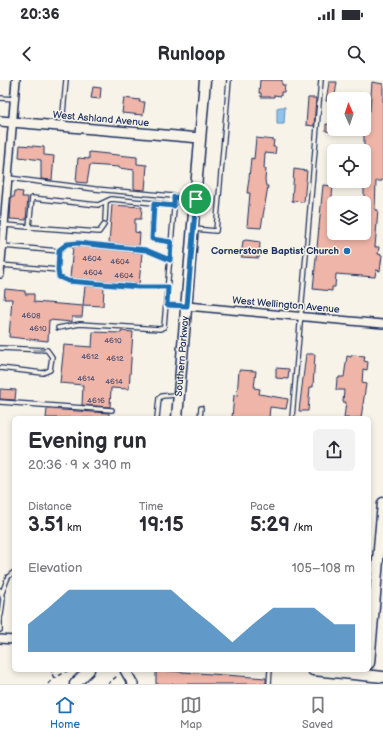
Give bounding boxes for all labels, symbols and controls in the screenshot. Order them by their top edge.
text: 20:36 [20,5,60,24]
icon: back [16,43,38,65]
icon: search [345,43,367,65]
text: Runloop [158,44,225,65]
north arrow [327,92,371,136]
map controls [327,92,371,240]
street label: West Ashland Avenue [52,109,150,129]
button: locate [327,144,371,188]
pin [179,182,213,216]
icon: arrive [185,188,207,210]
button: layers [327,196,371,240]
place label: Cornerstone Baptist Church [211,245,339,257]
marker: Cornerstone Baptist Church [342,246,352,256]
house number: 4604 [82,254,102,263]
house number: 4604 [110,257,130,266]
house number: 4604 [83,268,103,277]
house number: 4604 [114,271,134,280]
street label: West Wellington Avenue [232,294,340,316]
house number: 4608 [21,311,41,320]
street label: Southern Parkway [173,315,191,397]
house number: 4610 [29,324,47,333]
house number: 4610 [104,336,122,345]
one-way arrow [33,347,46,353]
house number: 4612 [81,352,99,361]
house number: 4612 [106,354,124,363]
house number: 4614 [77,374,95,383]
house number: 4614 [105,377,123,386]
house number: 4616 [87,396,105,405]
text: Evening run [28,428,147,455]
button: share [313,429,355,471]
text: 20:36 · 9 × 390 m [28,457,131,473]
text: Distance [28,500,72,513]
text: Time [139,500,163,513]
text: Pace [250,500,275,513]
text: 3.51 [28,513,64,537]
text: 19:15 [139,513,184,537]
text: 5:29 [250,513,290,537]
text: km [64,521,82,534]
text: /km [290,521,312,534]
text: Elevation [28,560,82,576]
text: 105–108 m [292,560,355,576]
tab: Home [50,694,80,731]
tab: Map [180,694,202,731]
tab: Saved [302,694,333,731]

